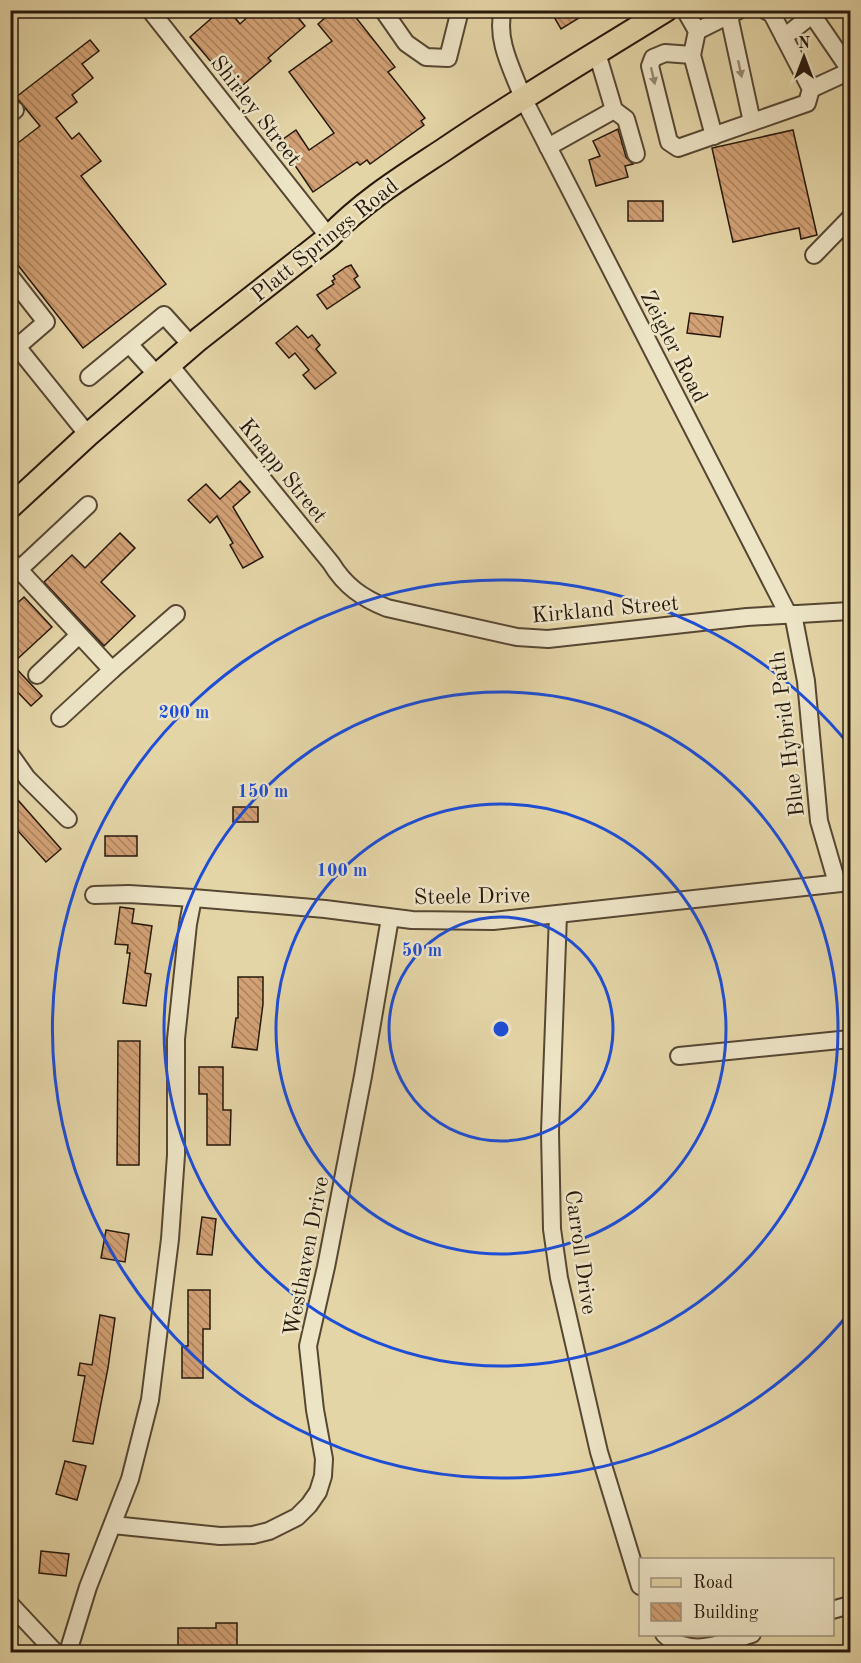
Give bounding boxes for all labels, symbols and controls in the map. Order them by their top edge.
north arrow [774,27,834,87]
text: N [798,36,811,52]
street label: Shirley Street [206,52,305,170]
one-way arrow [736,60,746,78]
one-way arrow [648,67,658,85]
street label: Platt Springs Road [248,175,403,306]
street label: Zeigler Road [636,287,711,406]
street label: Knapp Street [234,415,331,527]
street label: Kirkland Street [531,593,680,627]
street label: Blue Hybrid Path [767,650,809,818]
text: 200 m [159,704,209,722]
text: 150 m [238,783,288,801]
text: 100 m [317,862,367,880]
street label: Steele Drive [414,885,531,909]
text: 50 m [402,942,442,960]
centre of rings [491,1019,511,1039]
street label: Westhaven Drive [281,1175,333,1338]
street label: Carroll Drive [560,1189,600,1316]
legend [639,1558,834,1636]
text: Road [693,1574,733,1592]
text: Building [693,1604,759,1622]

